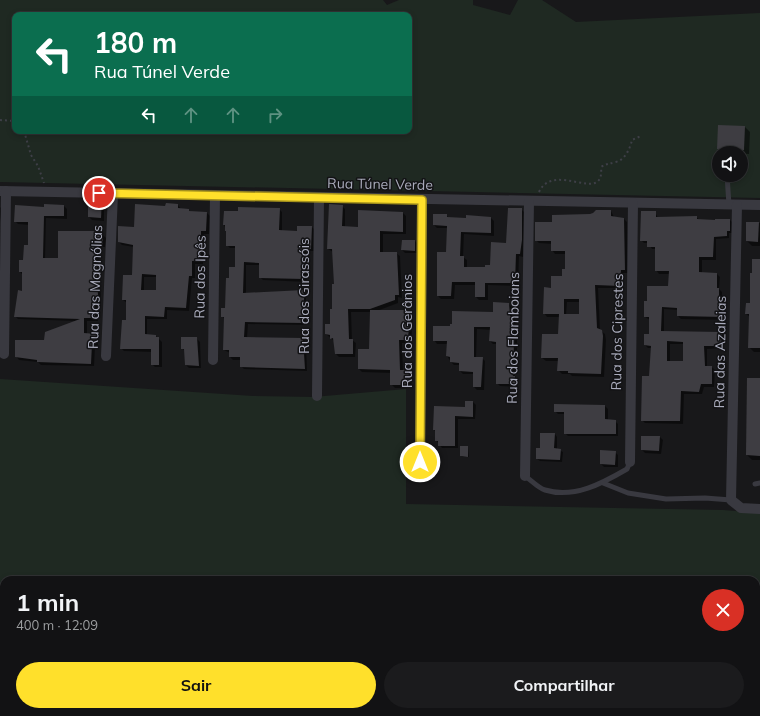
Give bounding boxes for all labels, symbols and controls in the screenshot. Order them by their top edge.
text: 180 m [94,25,177,60]
icon: left [28,28,80,80]
text: Rua Túnel Verde [94,60,230,83]
icon: left [138,104,160,126]
icon: ahead [180,104,202,126]
icon: ahead [222,104,244,126]
icon: right [264,104,286,126]
map controls [712,146,748,182]
button: sound [712,146,748,182]
street label: Rua Túnel Verde [327,174,433,194]
pin [82,176,116,210]
icon: arrive [88,182,110,204]
street label: Rua das Magnólias [84,225,106,349]
street label: Rua dos Ipês [190,235,210,319]
street label: Rua dos Girassóis [295,238,313,354]
street label: Rua dos Flamboians [503,272,523,404]
street label: Rua dos Ciprestes [607,273,627,391]
street label: Rua dos Gerânios [398,274,416,388]
street label: Rua das Azaleias [710,295,730,409]
position arrow [399,441,441,483]
text: 1 min [16,587,79,617]
button: close [702,589,744,631]
text: 400 m · 12:09 [16,617,98,633]
button: Sair [16,662,376,708]
button: Compartilhar [384,662,744,708]

